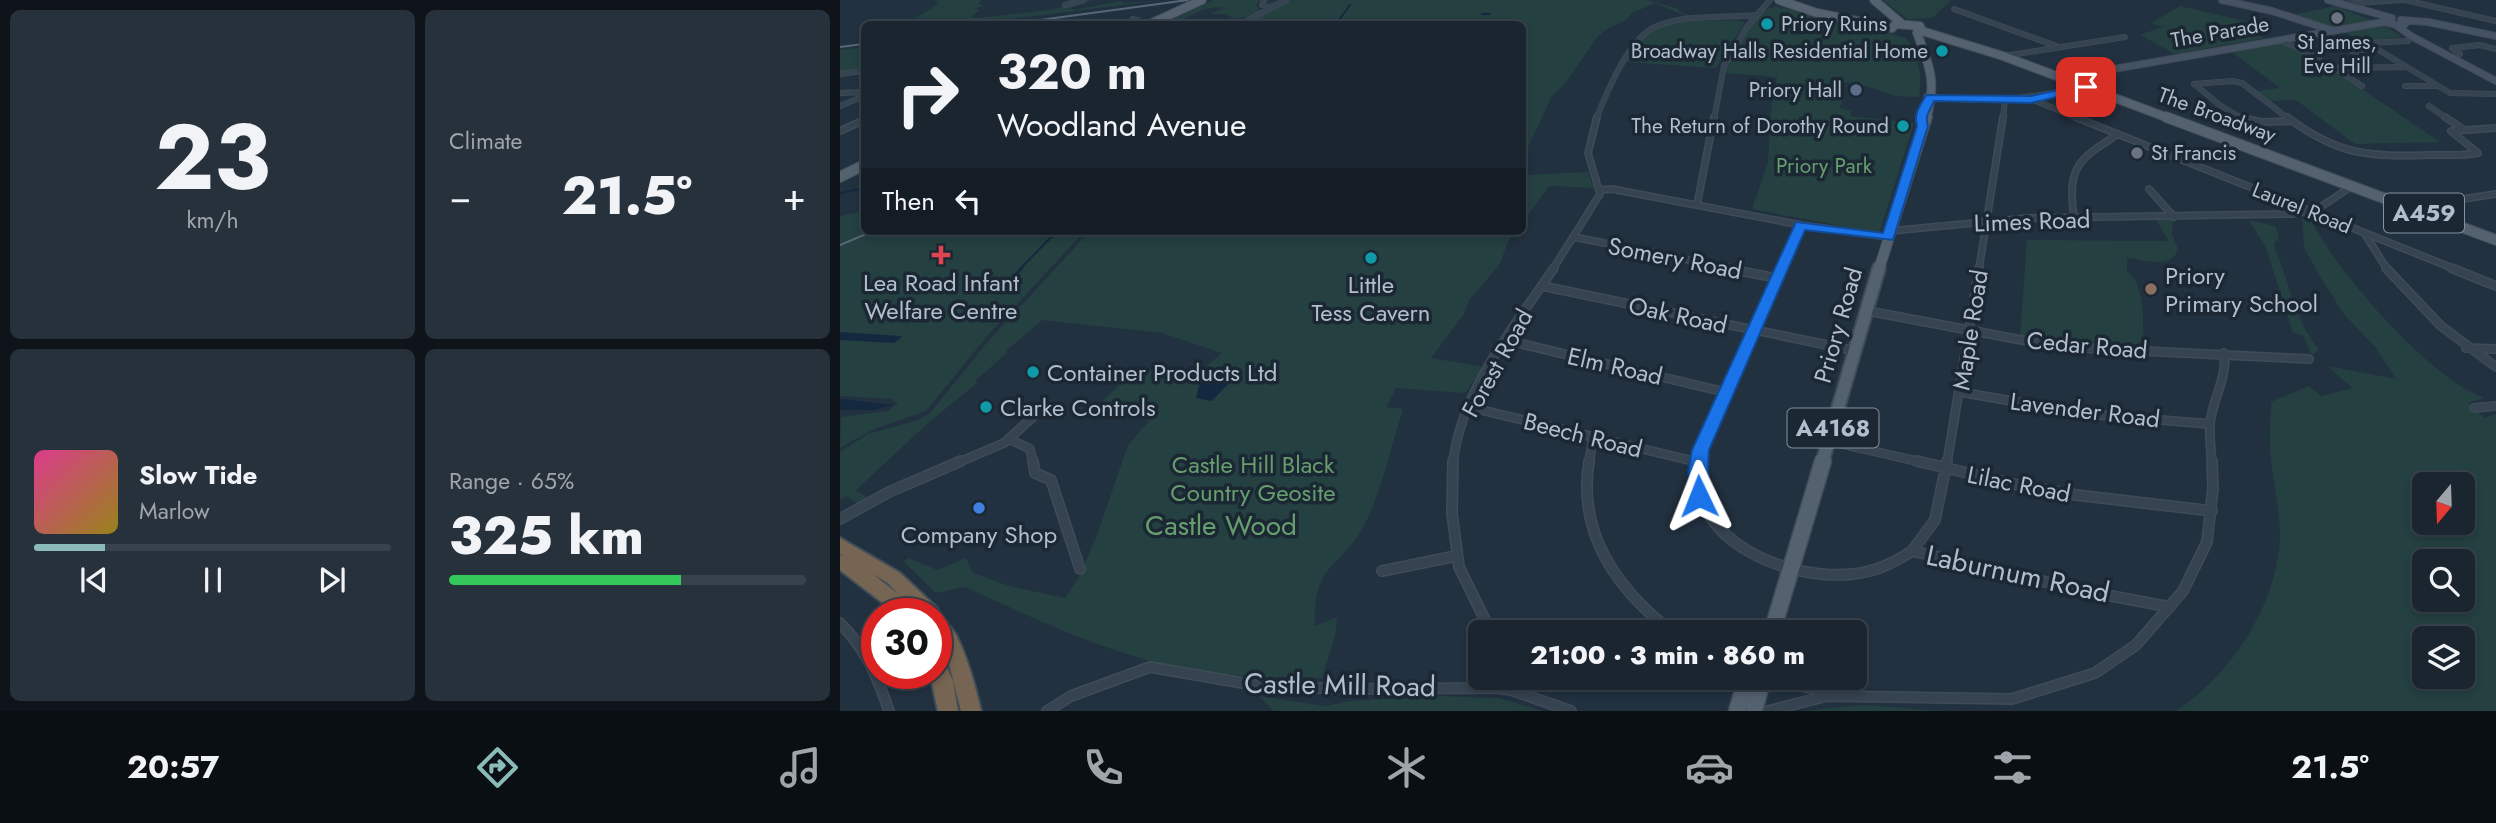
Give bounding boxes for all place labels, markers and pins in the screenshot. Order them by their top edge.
place label: Priory Ruins [1781,9,1887,39]
marker: St James, Eve Hill [2329,10,2345,26]
marker: Priory Ruins [1759,16,1775,32]
place label: St James, Eve Hill [2297,27,2377,81]
place label: Broadway Halls Residential Home [1631,36,1928,66]
marker: Broadway Halls Residential Home [1934,43,1950,59]
pin [2056,57,2116,117]
place label: Priory Hall [1749,75,1842,105]
marker: Priory Hall [1848,82,1864,98]
place label: The Return of Dorothy Round [1631,111,1889,141]
marker: The Return of Dorothy Round [1895,118,1911,134]
place label: St Francis [2151,138,2236,168]
marker: St Francis [2129,145,2145,161]
marker: Lea Road Infant Welfare Centre [931,245,951,265]
marker: Little Tess Cavern [1363,250,1379,266]
place label: Priory Primary School [2165,258,2318,321]
place label: Lea Road Infant Welfare Centre [863,265,1019,328]
place label: Little Tess Cavern [1312,267,1430,330]
marker: Priory Primary School [2143,281,2159,297]
place label: Container Products Ltd [1047,355,1277,390]
marker: Container Products Ltd [1025,364,1041,380]
place label: Clarke Controls [1000,390,1156,425]
marker: Clarke Controls [978,399,994,415]
marker: Company Shop [971,500,987,516]
place label: Company Shop [901,517,1057,552]

